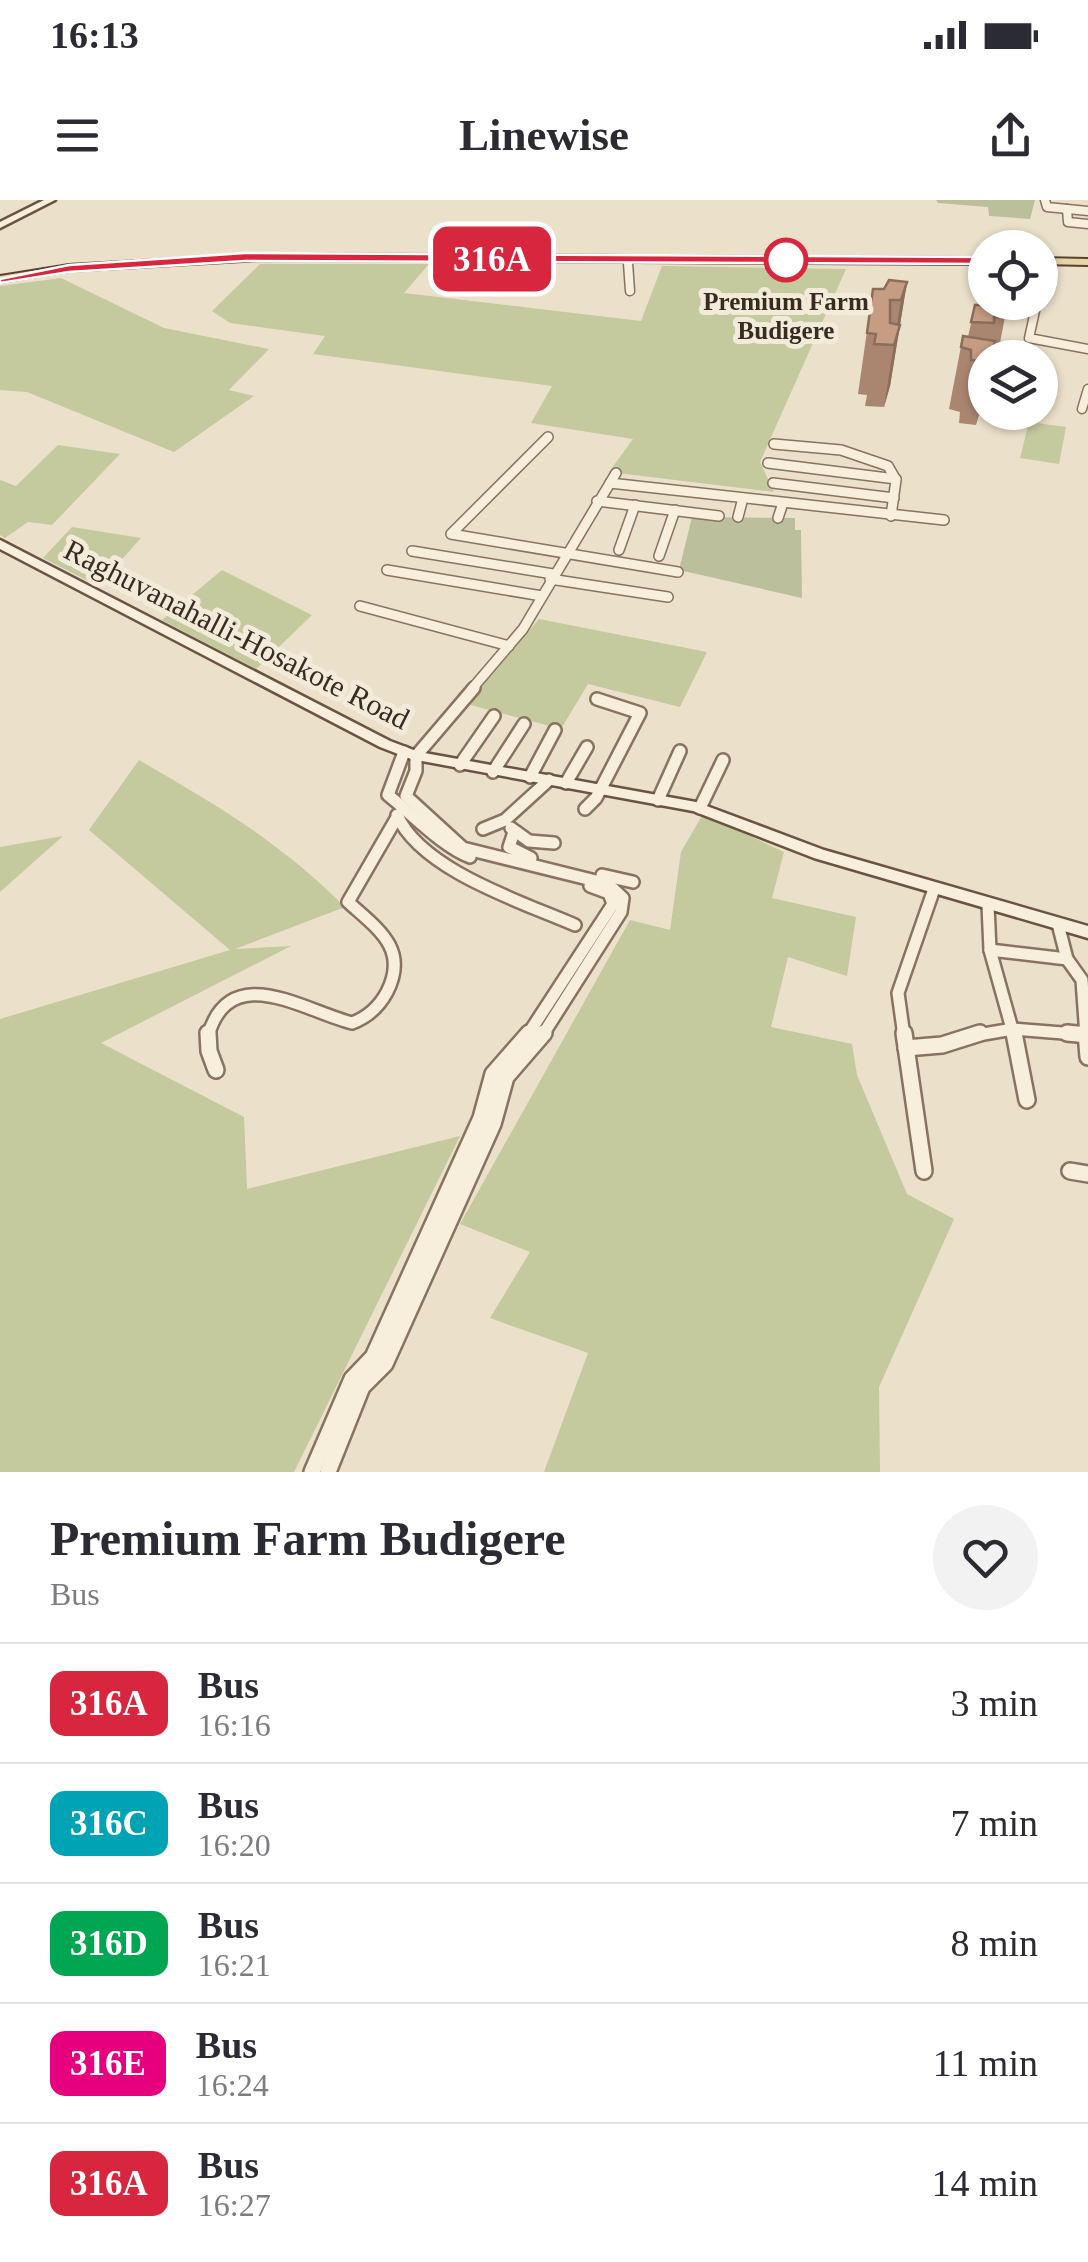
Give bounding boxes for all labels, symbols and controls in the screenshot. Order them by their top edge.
text: 16:13 [50,14,139,56]
icon: menu [50,108,105,163]
icon: share [983,108,1038,163]
text: Linewise [459,110,629,160]
line badge: 316A [422,227,562,292]
map controls [968,230,1058,430]
button: locate [968,230,1058,320]
marker: Premium Farm Budigere [765,239,807,281]
text: 316A [453,240,531,279]
place label: Premium Farm Budigere [703,288,869,344]
button: layers [968,340,1058,430]
street label: Raghuvanahalli-Hosakote Road [59,532,415,736]
button: heart [933,1505,1038,1610]
text: Premium Farm Budigere [50,1512,565,1565]
text: Bus [50,1576,100,1612]
text: Bus [198,1664,259,1706]
text: 3 min [950,1682,1038,1724]
text: 316A [70,1684,148,1723]
text: 16:16 [198,1707,271,1743]
text: Bus [198,1784,259,1826]
text: 7 min [950,1802,1038,1844]
text: 316C [70,1804,148,1843]
text: 16:20 [198,1827,271,1863]
text: Bus [198,1904,259,1946]
text: 8 min [950,1922,1038,1964]
text: 316D [70,1924,148,1963]
text: 16:21 [198,1947,271,1983]
text: Bus [196,2024,257,2066]
text: 11 min [933,2042,1038,2084]
text: 316E [70,2044,146,2083]
text: 16:24 [196,2067,269,2103]
text: Bus [198,2144,259,2186]
text: 14 min [931,2162,1038,2204]
text: 316A [70,2164,148,2203]
text: 16:27 [198,2187,271,2223]

